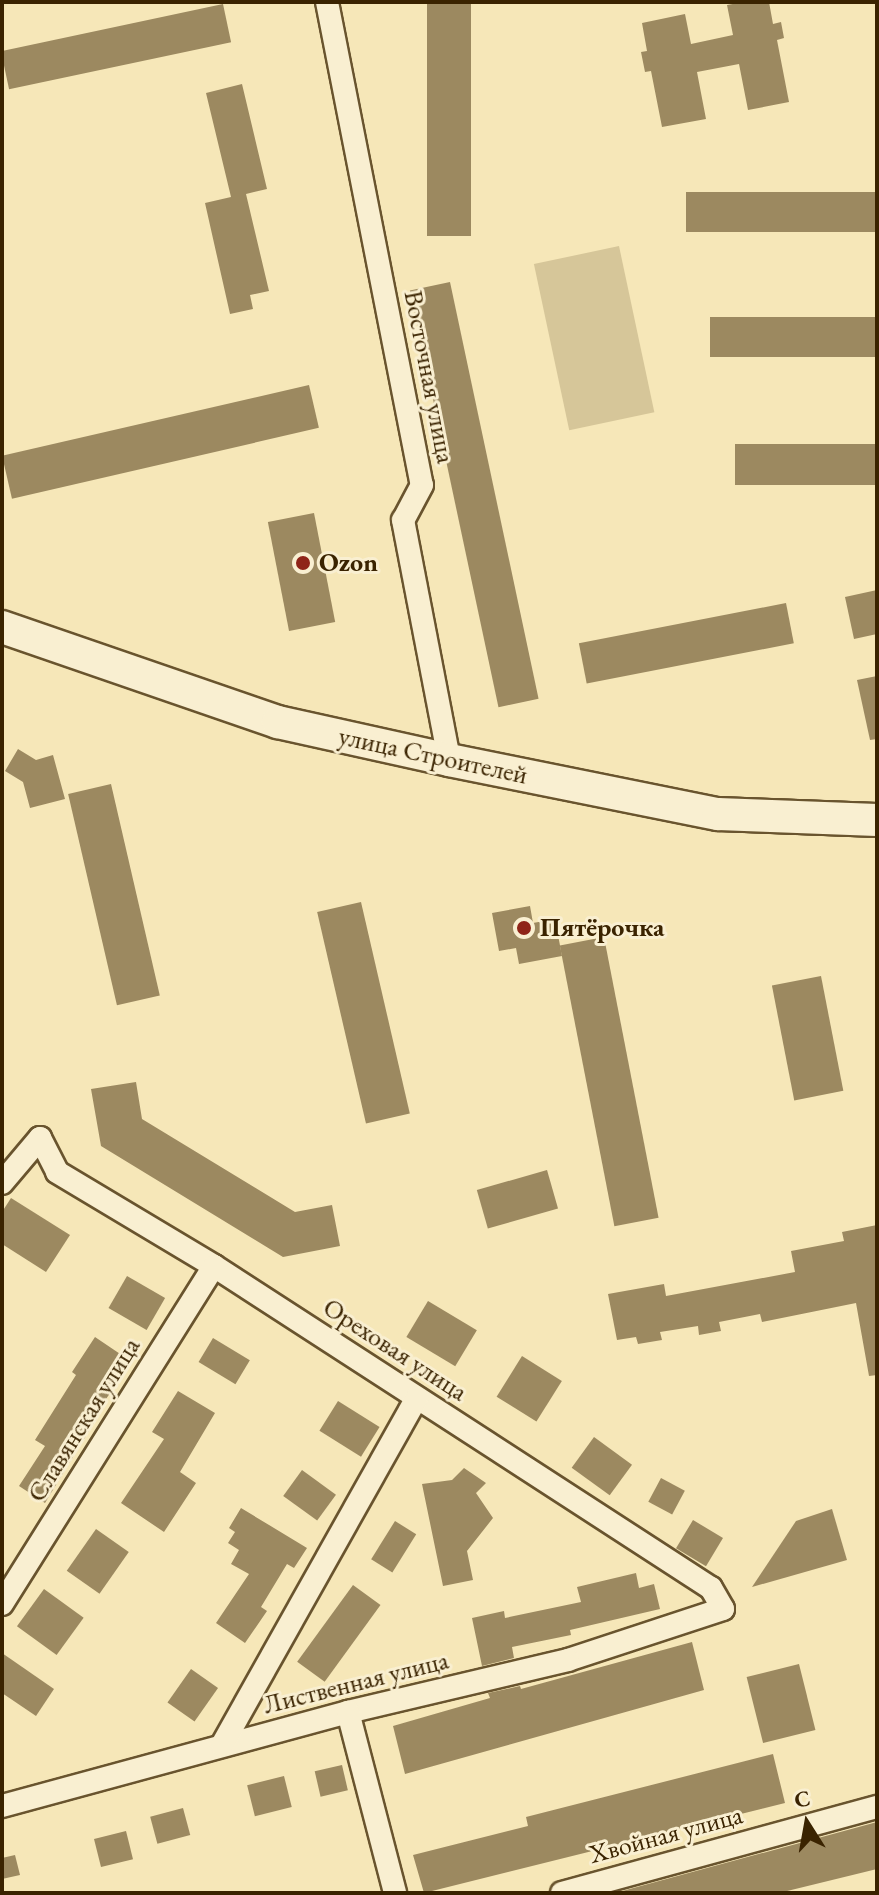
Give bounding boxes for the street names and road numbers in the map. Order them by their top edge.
street label: Восточная улица [397,288,461,466]
street label: улица Строителей [336,721,530,791]
street label: Ореховая улица [317,1292,473,1408]
street label: Славянская улица [21,1332,147,1508]
street label: Лиственная улица [260,1645,452,1721]
street label: Хвойная улица [586,1800,746,1870]

